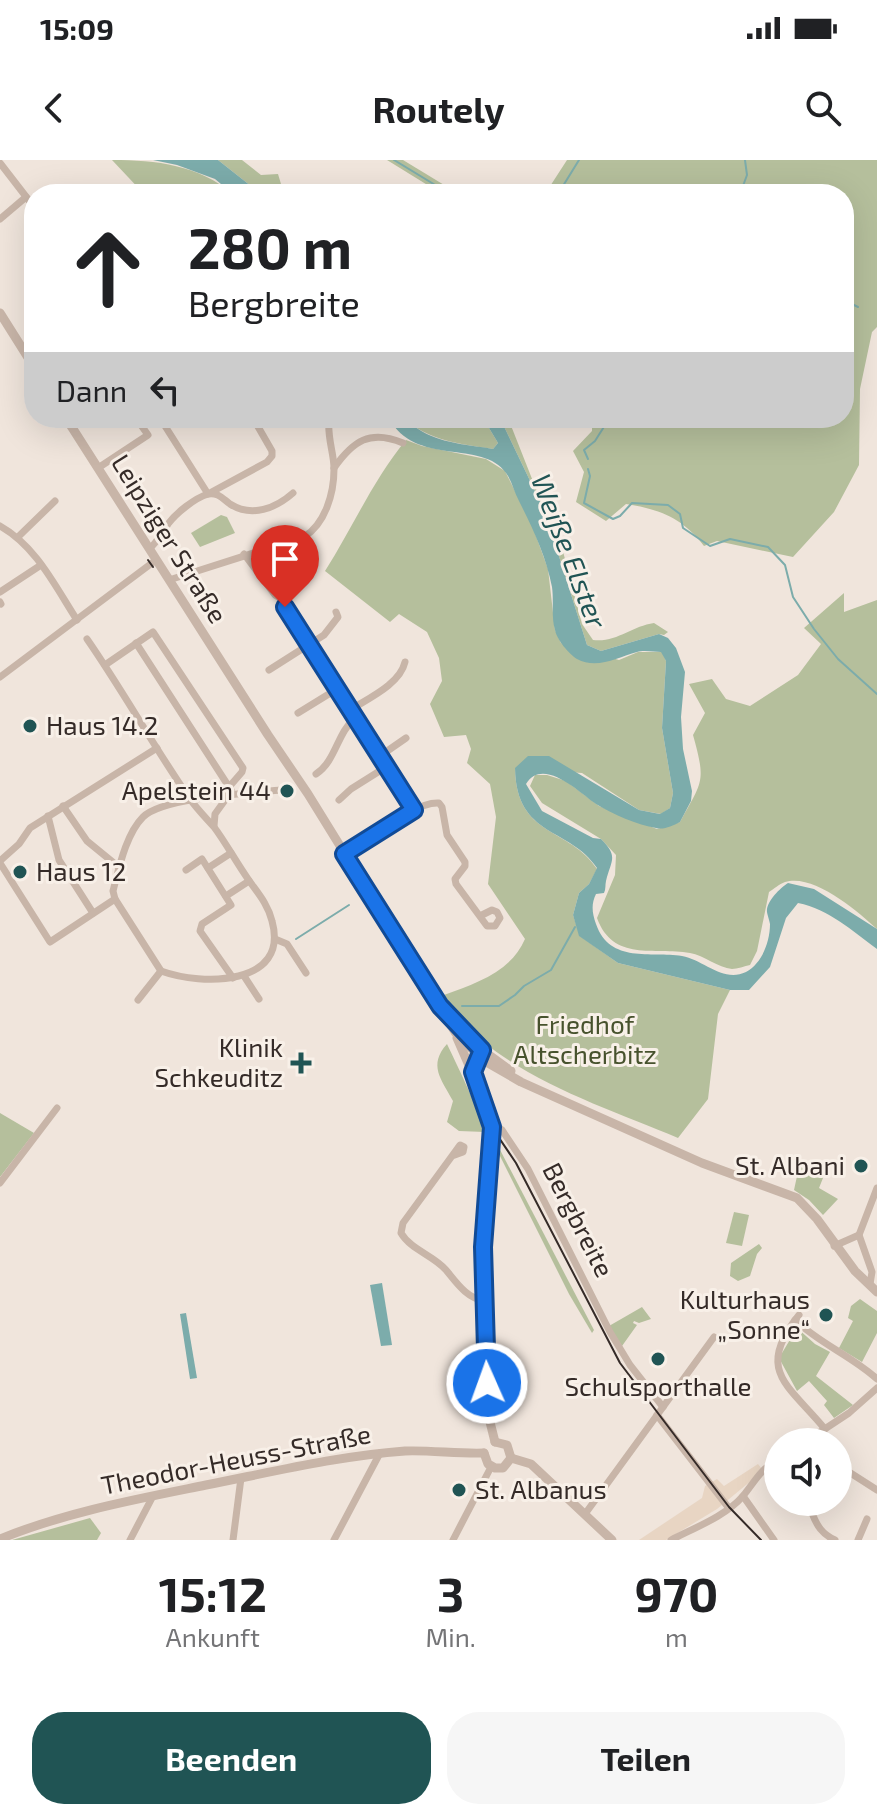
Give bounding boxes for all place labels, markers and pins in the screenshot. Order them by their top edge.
pin [251,525,319,607]
place label: Haus 14.2 [46,709,158,740]
marker: Haus 14.2 [21,717,39,735]
place label: Apelstein 44 [122,774,271,805]
marker: Apelstein 44 [278,782,296,800]
place label: Haus 12 [36,855,126,886]
marker: Haus 12 [11,863,29,881]
place label: Klinik Schkeuditz [154,1031,283,1092]
marker: Klinik Schkeuditz [290,1052,312,1074]
place label: St. Albani [735,1149,845,1180]
marker: St. Albani [852,1157,870,1175]
place label: Kulturhaus „Sonne“ [680,1283,810,1344]
marker: Kulturhaus „Sonne“ [817,1306,835,1324]
marker: Schulsporthalle [649,1350,667,1368]
place label: Schulsporthalle [564,1370,752,1401]
place label: St. Albanus [475,1473,607,1504]
marker: St. Albanus [450,1481,468,1499]

